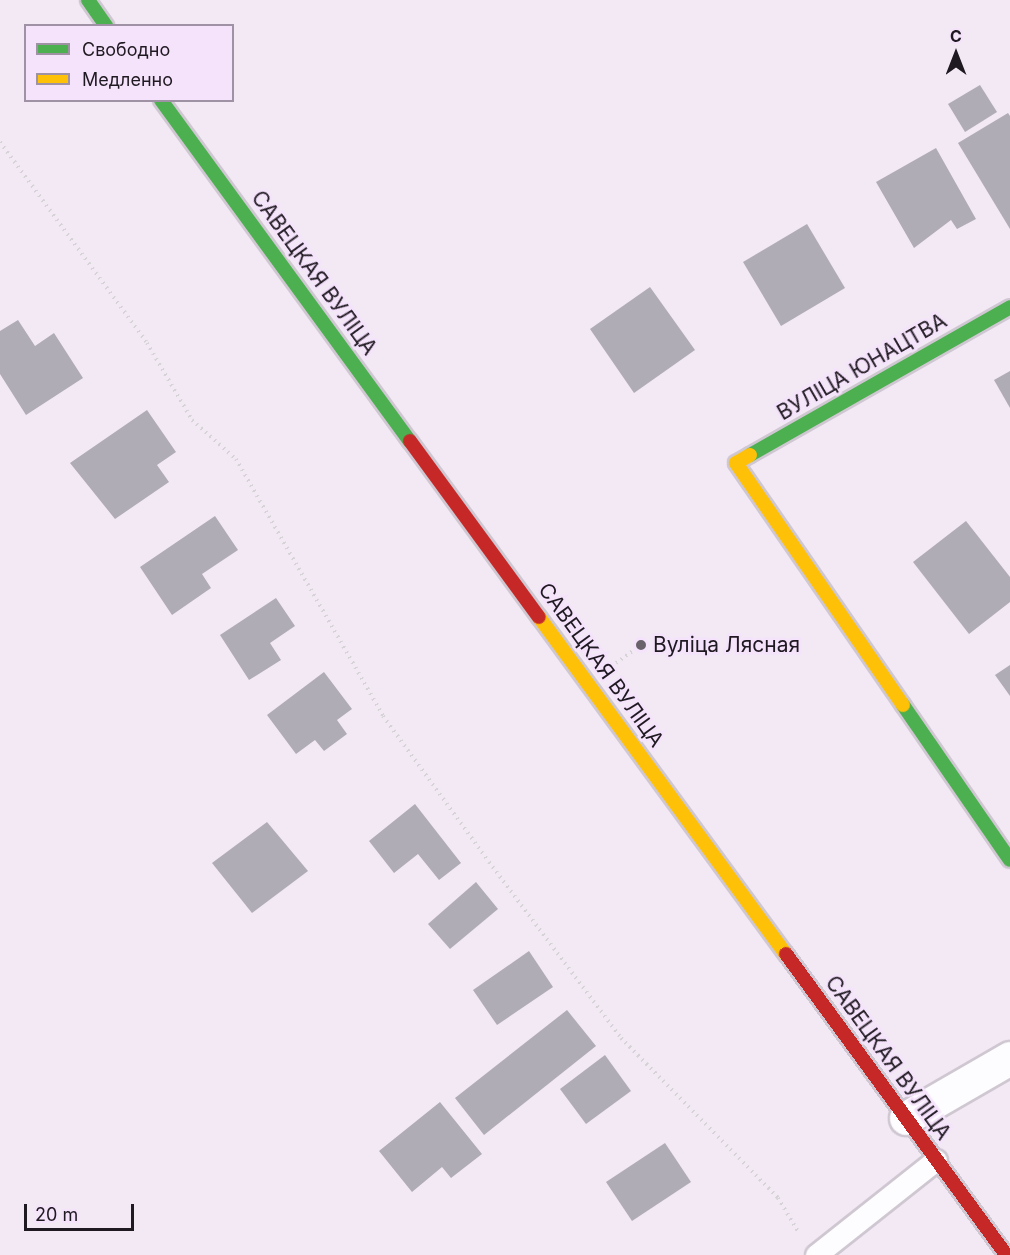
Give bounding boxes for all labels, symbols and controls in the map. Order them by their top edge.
legend [24,24,234,102]
north arrow [926,24,986,84]
text: С [950,26,962,46]
text: Свободно [82,39,170,60]
text: Медленно [82,69,173,90]
street label: САВЕЦКАЯ ВУЛІЦА [246,186,382,360]
street label: ВУЛІЦА ЮНАЦТВА [773,308,951,426]
street label: САВЕЦКАЯ ВУЛІЦА [533,578,669,752]
place label: Вуліца Лясная [653,632,800,658]
marker: Вуліца Лясная [634,638,648,652]
street label: САВЕЦКАЯ ВУЛІЦА [820,971,956,1145]
scale bar [27,1192,136,1230]
text: 20 m [35,1204,78,1225]

